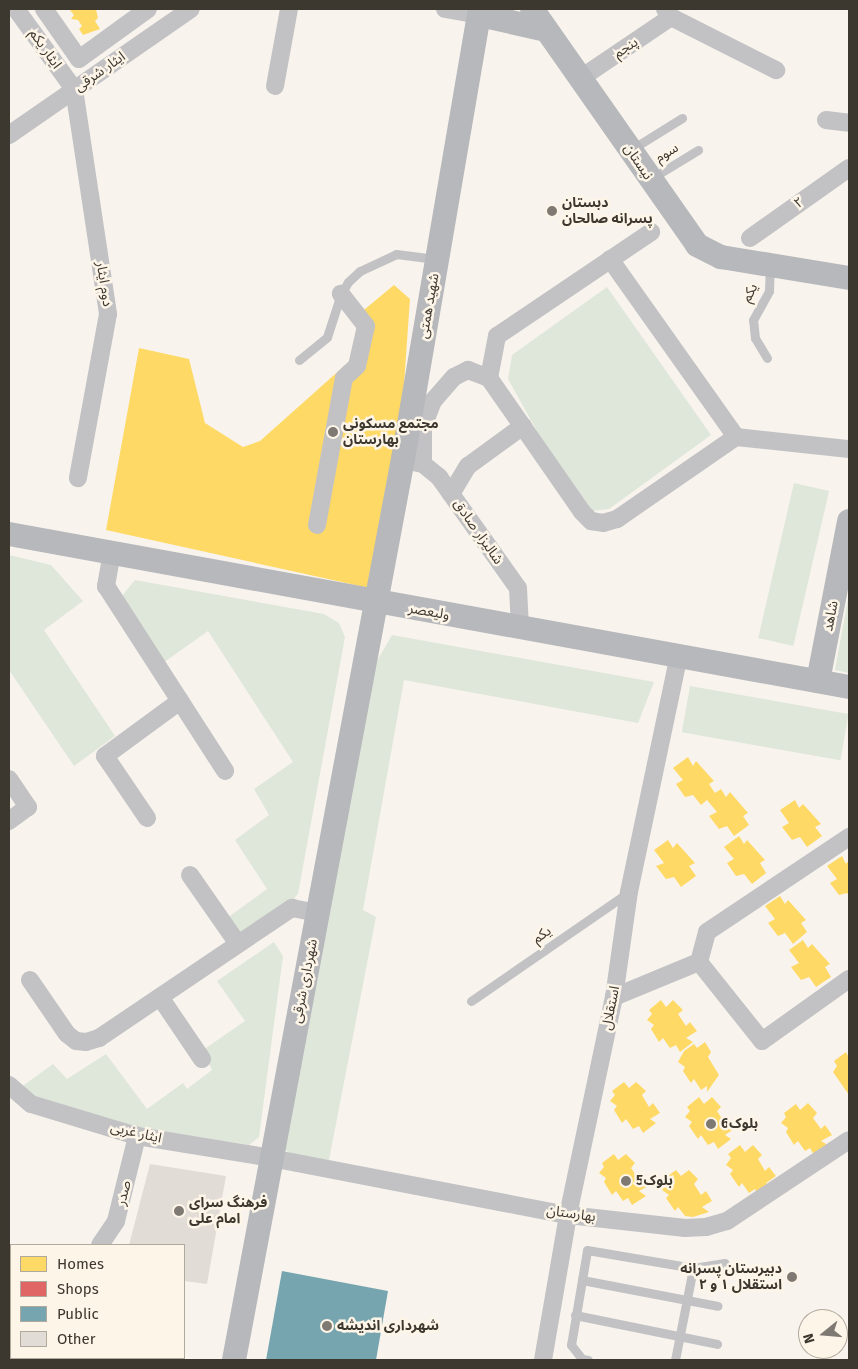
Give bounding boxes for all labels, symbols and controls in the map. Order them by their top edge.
street label: ایثار یکم [25,26,65,72]
street label: پنجم [611,34,641,62]
street label: ایثار شرقی [71,48,129,96]
street label: سوم [652,139,682,167]
street label: نيستان [620,141,656,183]
street label: ۲ [791,194,807,212]
place label: دبستان پسرانه صالحان [562,195,653,228]
marker: دبستان پسرانه صالحان [546,205,558,217]
street label: دوم ایثار [92,260,116,308]
street label: شهید همتی [415,272,443,340]
street label: یکم [738,281,762,305]
place label: مجتمع مسکونی بهارستان [343,416,439,448]
marker: مجتمع مسکونی بهارستان [327,426,339,438]
street label: شالیزار صادق [449,496,507,568]
street label: شاهد [820,599,842,633]
street label: ولیعصر [407,600,451,624]
street label: یکم [529,923,555,947]
street label: شهرداری شرقی [289,938,321,1024]
street label: استقلال [599,985,623,1031]
place label: بلوک6 [721,1116,758,1132]
marker: بلوک6 [705,1118,717,1130]
street label: ایثار غربی [109,1119,163,1147]
place label: بلوک5 [636,1173,673,1189]
marker: بلوک5 [620,1175,632,1187]
street label: صدر [113,1179,135,1207]
place label: فرهنگ سرای امام علی [189,1195,267,1228]
street label: بهارستان [545,1202,597,1226]
marker: فرهنگ سرای امام علی [173,1205,185,1217]
legend [10,1244,185,1359]
text: Homes [57,1255,104,1273]
place label: دبیرستان پسرانه استقلال ۱ و ۲ [680,1261,782,1294]
marker: دبیرستان پسرانه استقلال ۱ و ۲ [786,1271,798,1283]
text: Shops [57,1280,99,1298]
text: Public [57,1305,99,1323]
north arrow [798,1309,848,1359]
place label: شهرداری اندیشه [337,1318,439,1334]
marker: شهرداری اندیشه [321,1320,333,1332]
text: Other [57,1330,96,1348]
text: N [800,1331,819,1345]

